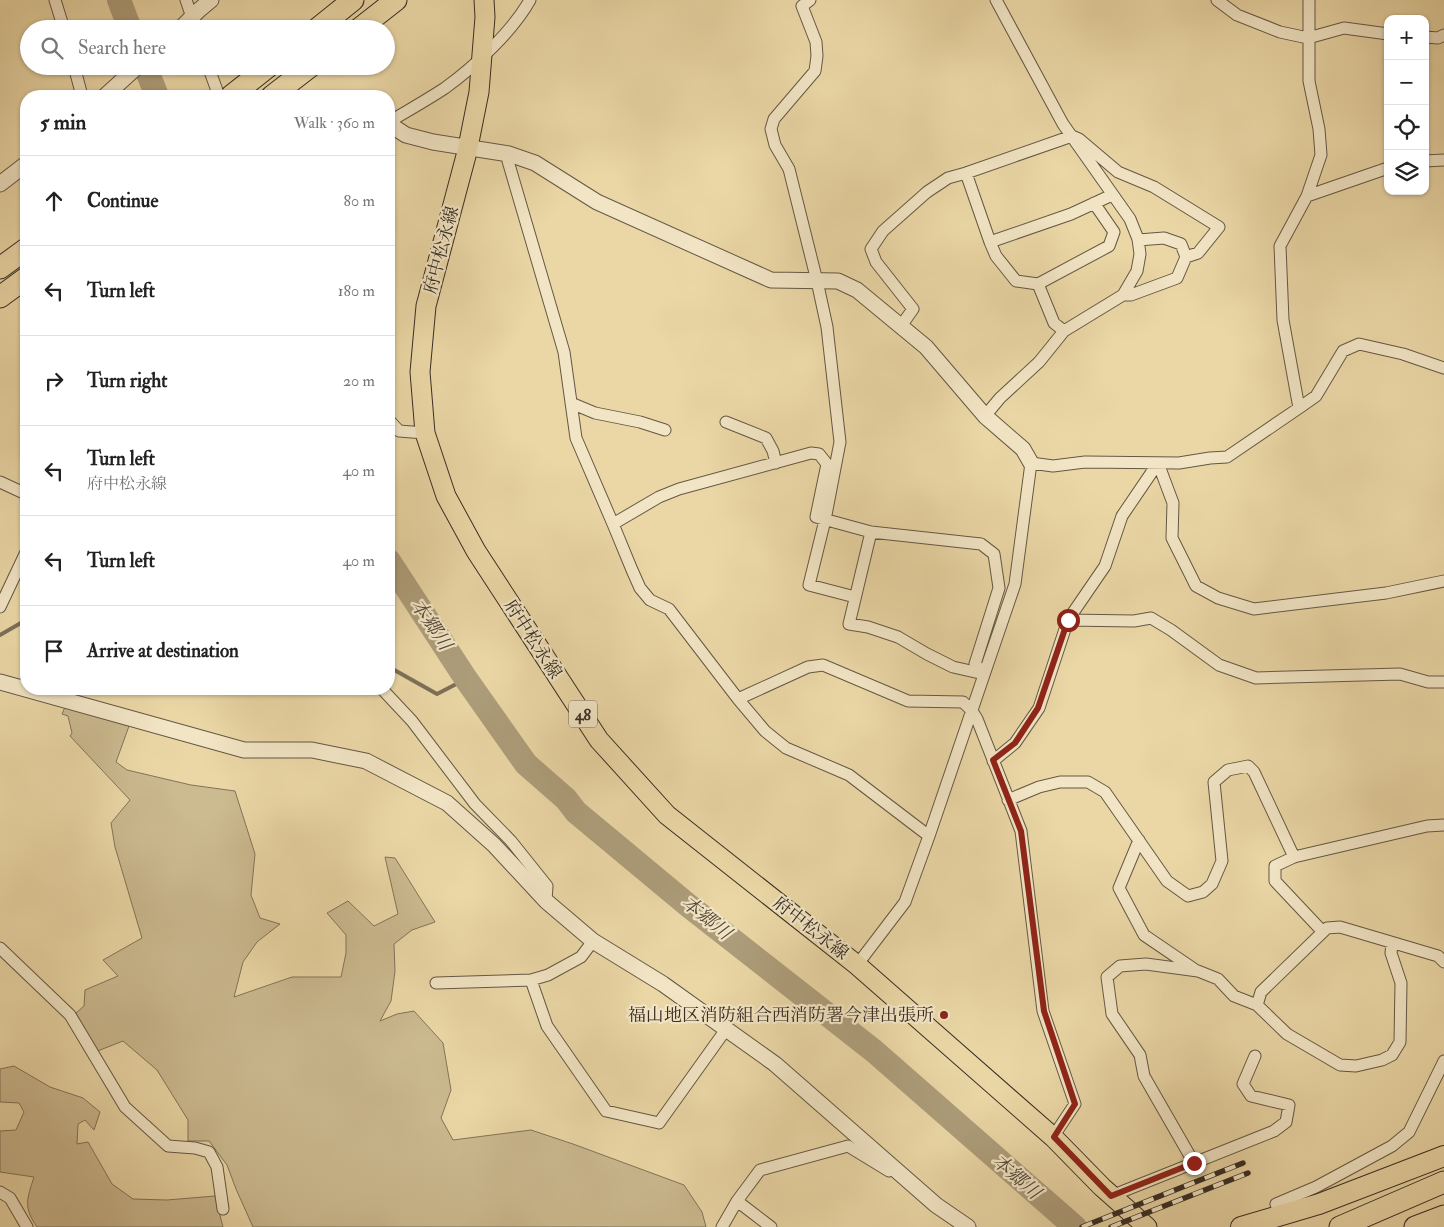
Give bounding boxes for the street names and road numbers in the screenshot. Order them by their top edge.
street label: 府中松永線 [419,204,464,297]
street label: 府中松永線 [498,595,567,683]
road number: 48 [569,701,597,728]
street label: 府中松永線 [768,892,853,965]

